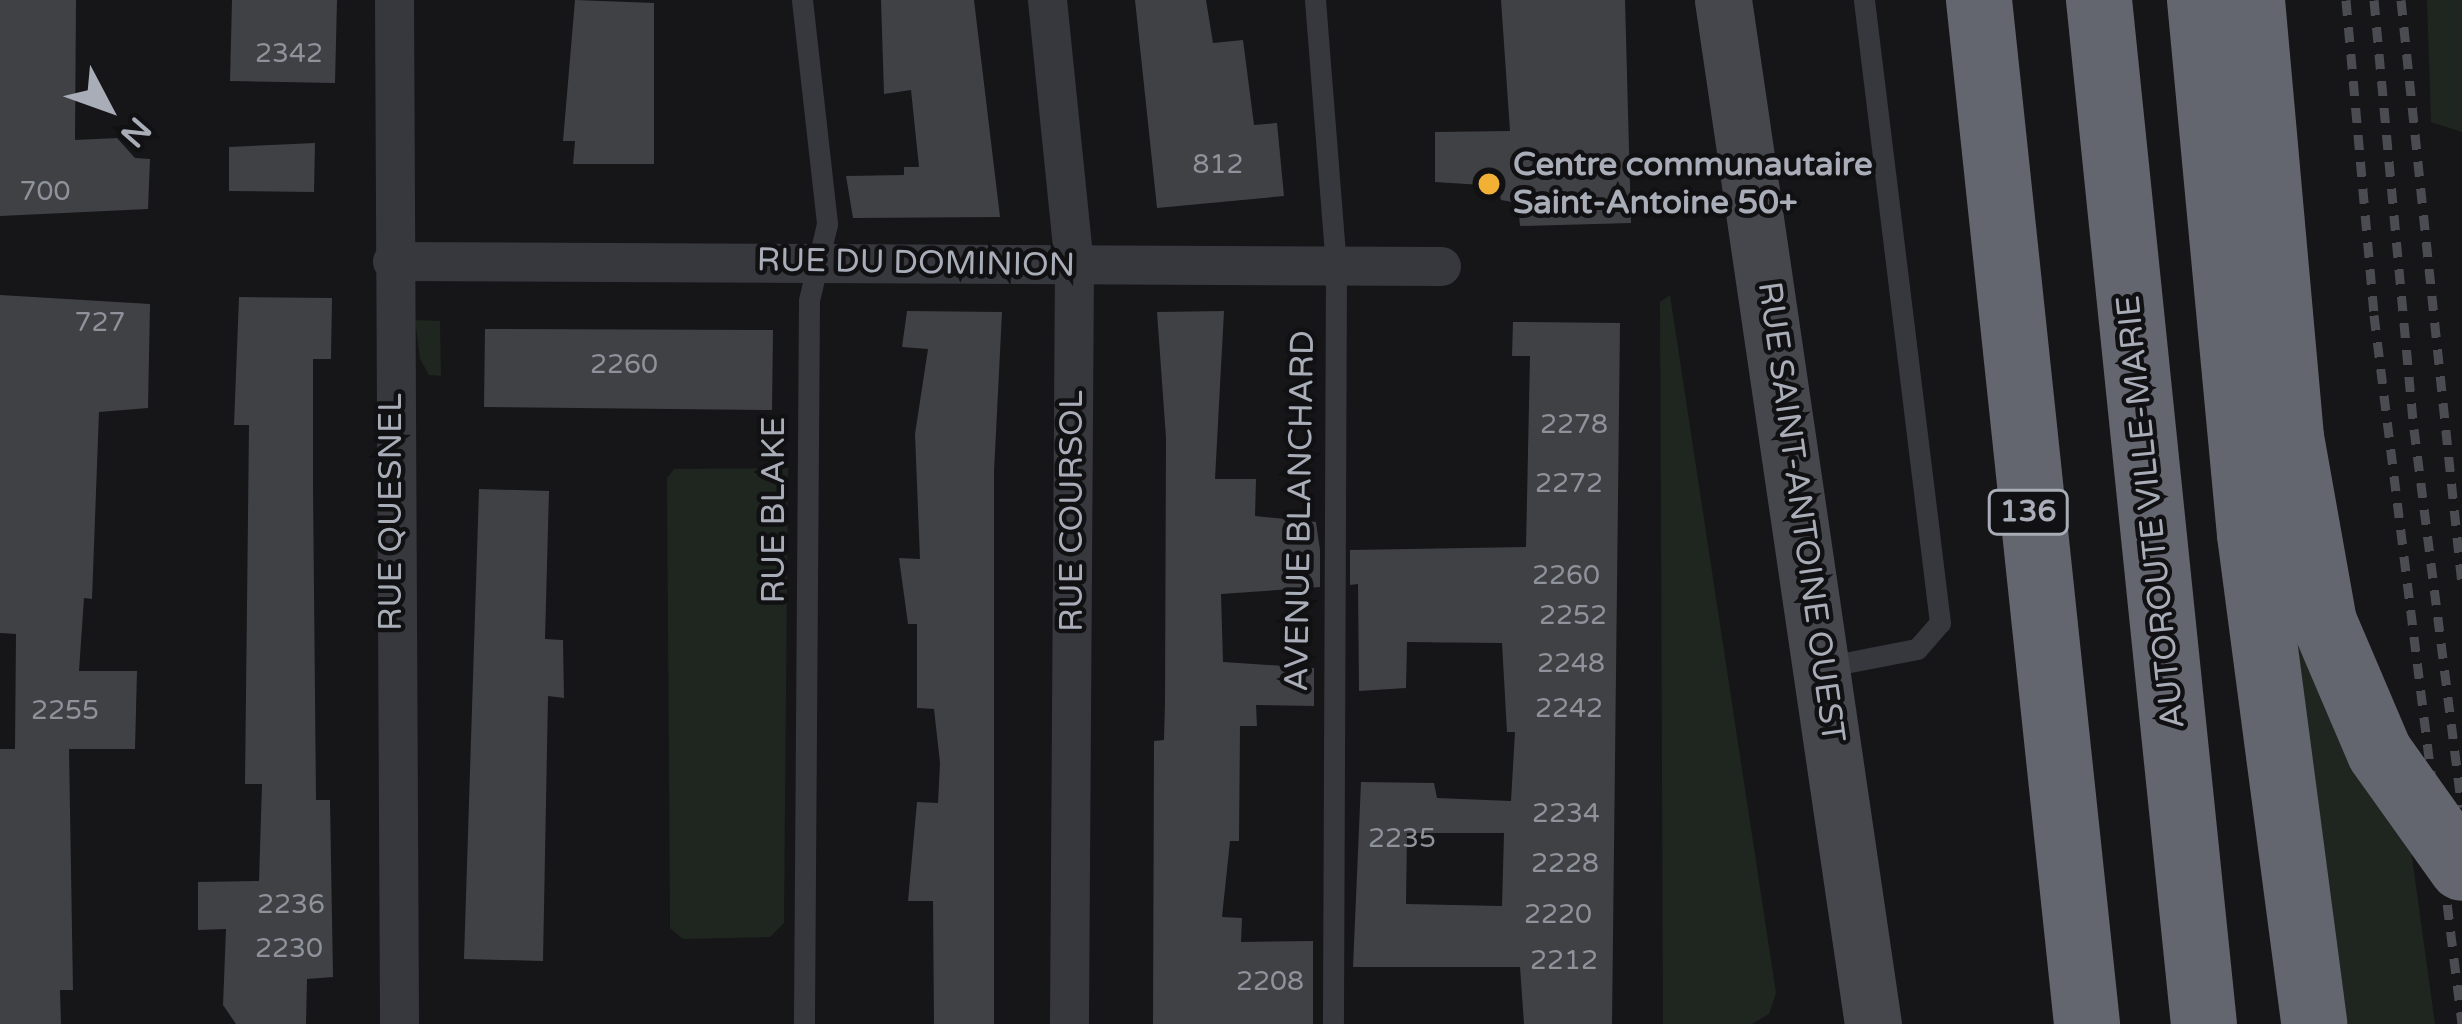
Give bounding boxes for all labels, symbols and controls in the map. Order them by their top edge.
house number: 2342 [255,38,323,70]
north arrow [48,48,168,168]
text: N [112,109,159,155]
place label: Centre communautaire Saint-Antoine 50+ [1513,145,1873,223]
house number: 812 [1193,149,1243,181]
marker: Centre communautaire Saint-Antoine 50+ [1476,171,1502,197]
house number: 700 [20,176,70,208]
street label: RUE DU DOMINION [756,240,1076,286]
street label: RUE SAINT-ANTOINE OUEST [1749,279,1853,745]
street label: AUTOROUTE VILLE-MARIE [2109,293,2193,731]
house number: 727 [75,307,125,339]
street label: AVENUE BLANCHARD [1277,330,1323,692]
house number: 2260 [590,349,658,381]
street label: RUE COURSOL [1052,390,1092,632]
street label: RUE QUESNEL [371,393,411,631]
house number: 2278 [1540,409,1608,441]
street label: RUE BLAKE [754,416,794,604]
house number: 2272 [1535,468,1603,500]
road number: 136 [1986,488,2070,536]
house number: 2260 [1532,560,1600,592]
house number: 2252 [1539,600,1607,632]
house number: 2248 [1537,648,1605,680]
house number: 2242 [1535,693,1603,725]
house number: 2255 [31,695,99,727]
house number: 2234 [1532,798,1600,830]
house number: 2235 [1368,823,1436,855]
house number: 2228 [1531,848,1599,880]
house number: 2236 [257,889,325,921]
house number: 2220 [1524,899,1592,931]
house number: 2230 [255,933,323,965]
house number: 2212 [1530,945,1598,977]
house number: 2208 [1236,966,1304,998]

